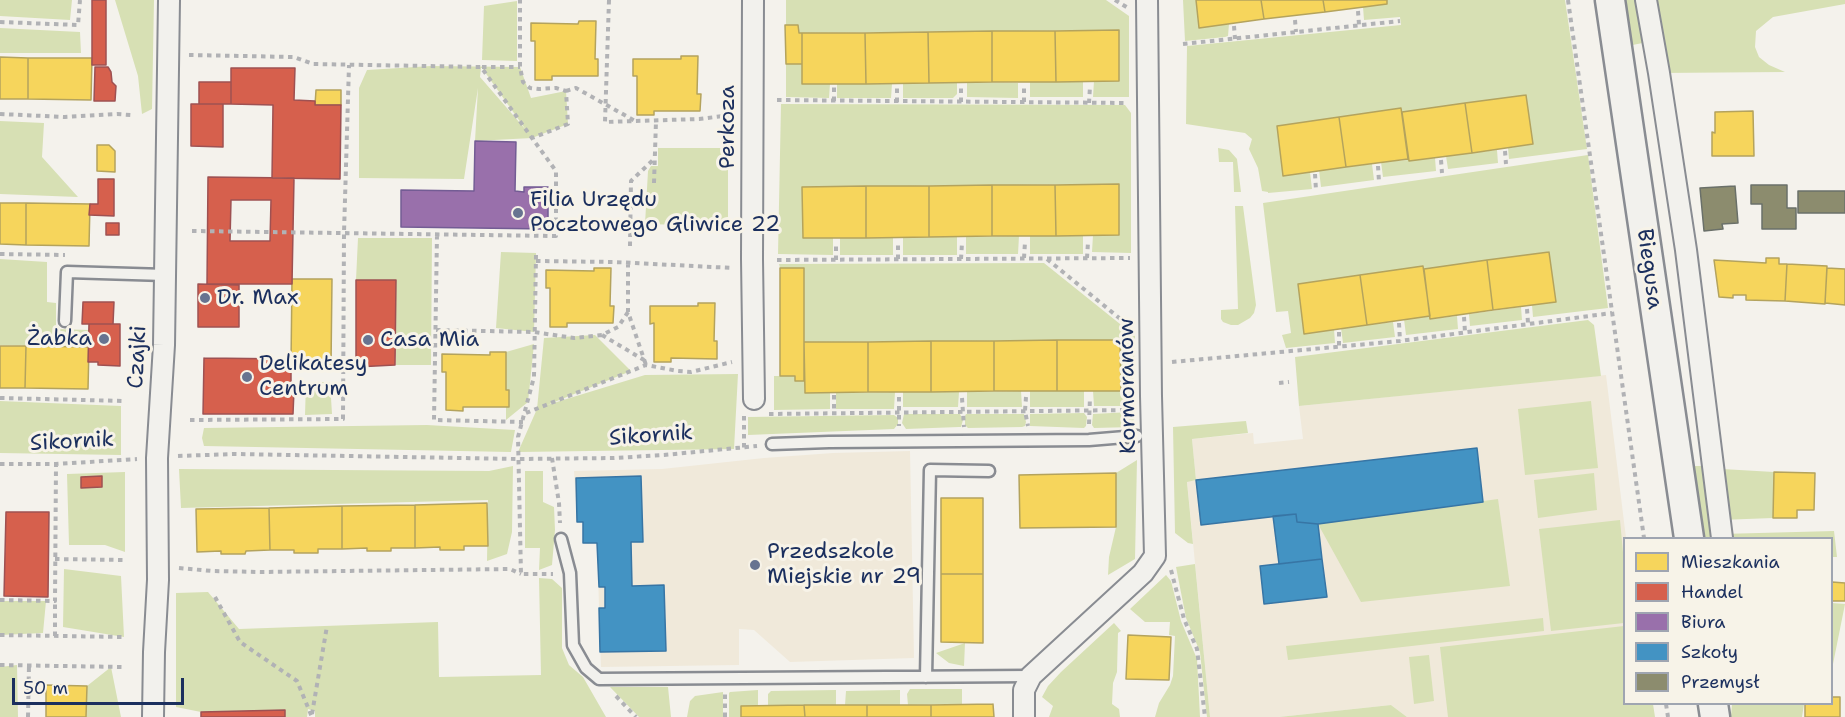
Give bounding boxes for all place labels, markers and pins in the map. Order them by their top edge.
place label: Filia Urzędu Pocztowego Gliwice 22 [530,187,780,238]
marker: Filia Urzędu Pocztowego Gliwice 22 [511,206,525,220]
place label: Dr. Max [217,285,299,311]
marker: Dr. Max [198,291,212,305]
place label: Żabka [27,326,92,352]
place label: Casa Mia [380,327,479,353]
marker: Żabka [97,332,111,346]
marker: Casa Mia [361,333,375,347]
place label: Delikatesy Centrum [259,351,368,402]
marker: Delikatesy Centrum [240,370,254,384]
place label: Przedszkole Miejskie nr 29 [767,539,921,590]
marker: Przedszkole Miejskie nr 29 [748,558,762,572]

